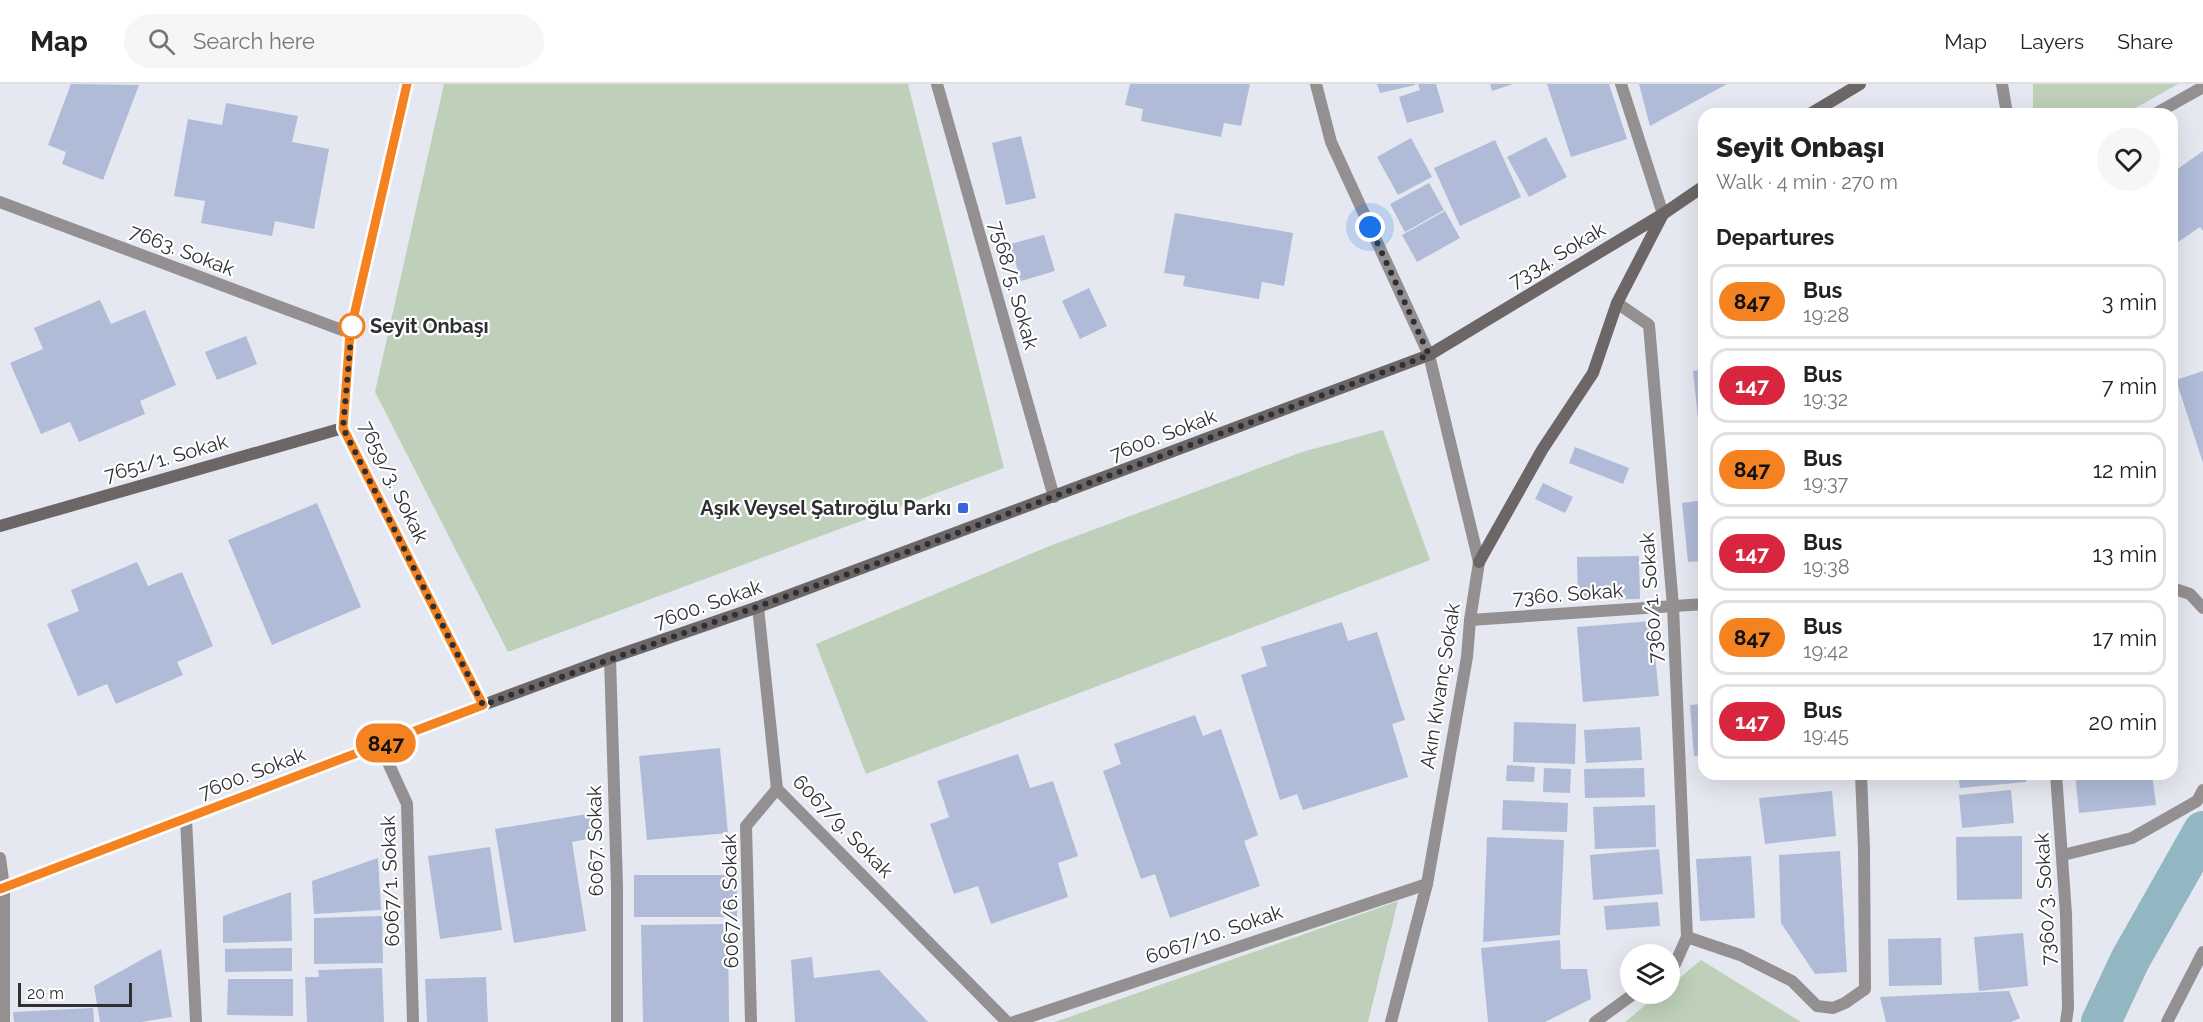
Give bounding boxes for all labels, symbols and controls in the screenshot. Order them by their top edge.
search box [124,14,544,68]
text: Map [30,25,88,58]
icon: search [145,25,178,58]
text: Search here [193,28,315,54]
text: Map [1944,29,1987,54]
text: Layers [2020,29,2084,54]
text: Share [2117,29,2173,54]
button: heart [2097,128,2160,191]
text: Seyit Onbaşı [1716,131,1885,164]
text: Walk · 4 min · 270 m [1716,170,1898,194]
your location [1355,212,1385,242]
street label: 7334. Sokak [1505,217,1610,293]
street label: 7568/5. Sokak [984,218,1044,352]
street label: 7663. Sokak [126,219,238,281]
text: Departures [1716,224,1834,250]
text: Bus [1803,277,1842,303]
text: 847 [1734,289,1770,314]
text: 3 min [2102,289,2157,315]
text: 19:28 [1803,303,1849,327]
marker: Seyit Onbaşı [339,313,365,339]
place label: Seyit Onbaşı [370,314,489,338]
text: Bus [1803,361,1842,387]
text: 147 [1735,373,1769,398]
text: 7 min [2102,373,2157,399]
text: 19:32 [1803,387,1848,411]
street label: 7600. Sokak [1106,404,1220,466]
street label: 7659/3. Sokak [354,417,434,547]
street label: 7651/1. Sokak [101,429,231,487]
text: Bus [1803,445,1842,471]
text: 847 [1734,457,1770,482]
text: 12 min [2093,457,2157,483]
text: 19:37 [1803,471,1848,495]
place label: Aşık Veysel Şatıroğlu Parkı [700,496,951,520]
marker: Aşık Veysel Şatıroğlu Parkı [956,501,970,515]
text: Bus [1803,529,1842,555]
street label: 7360/1. Sokak [1634,532,1668,664]
text: 147 [1735,541,1769,566]
text: 13 min [2092,541,2157,567]
text: 19:38 [1803,555,1850,579]
street label: 7600. Sokak [651,574,765,634]
street label: 7360. Sokak [1512,578,1624,610]
street label: Akın Kıvanç Sokak [1415,601,1465,771]
text: Bus [1803,613,1842,639]
text: 847 [1734,625,1770,650]
text: 17 min [2092,625,2157,651]
text: 19:42 [1803,639,1848,663]
text: Bus [1803,697,1842,723]
text: 147 [1735,709,1769,734]
text: 20 min [2089,709,2157,735]
text: 19:45 [1803,723,1849,747]
line badge: 847 [352,724,420,762]
text: 847 [368,731,404,756]
street label: 7600. Sokak [195,742,309,804]
street label: 6067/9. Sokak [788,769,898,883]
street label: 6067. Sokak [582,785,608,897]
street label: 6067/1. Sokak [376,815,404,947]
street label: 7360/3. Sokak [2030,832,2060,966]
street label: 6067/6. Sokak [717,833,743,969]
street label: 6067/10. Sokak [1142,899,1286,969]
map controls [1620,944,1680,1004]
button: layers [1620,944,1680,1004]
scale bar [18,980,132,1008]
text: 20 m [27,984,64,1003]

